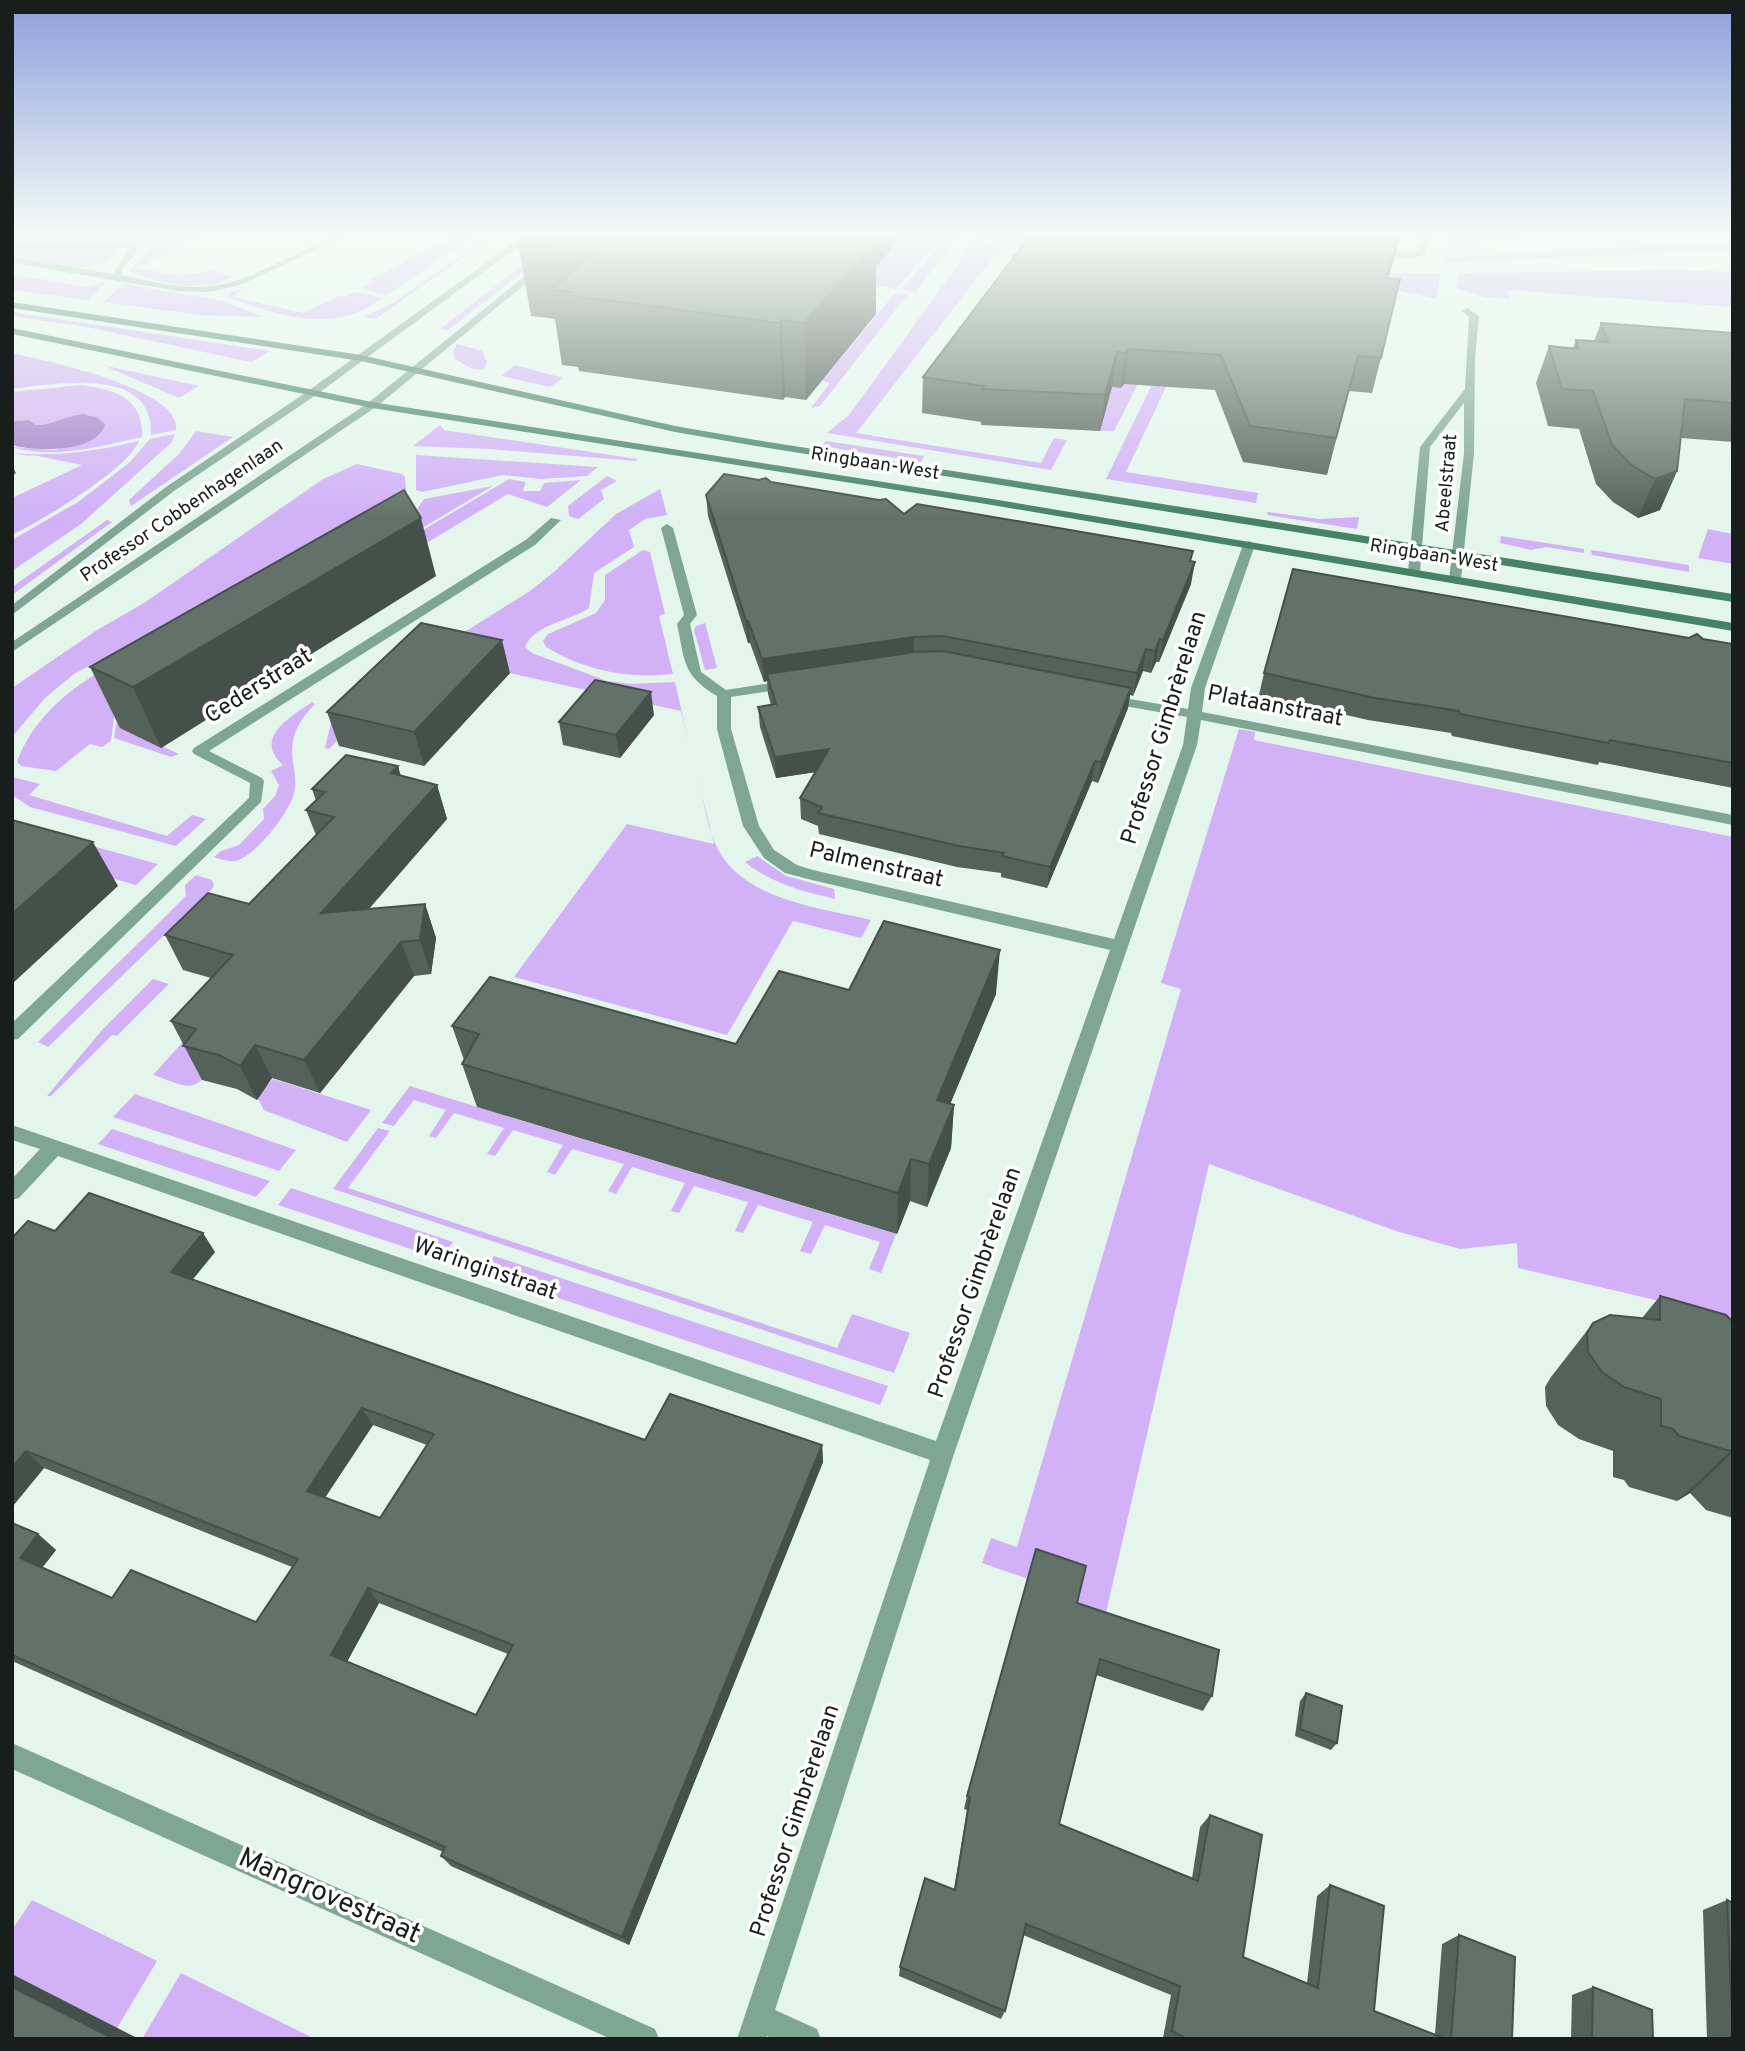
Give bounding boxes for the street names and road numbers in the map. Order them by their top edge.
street label: Abeelstraat [1431,433,1463,533]
street label: Professor Cobbenhagenlaan [76,434,288,588]
street label: Ringbaan-West [809,442,941,486]
street label: Ringbaan-West [1368,534,1500,578]
street label: Professor Gimbrèrelaan [1116,608,1214,848]
street label: Cederstraat [200,643,318,731]
street label: Plataanstraat [1205,680,1345,734]
street label: Palmenstraat [806,836,946,896]
street label: Professor Gimbrèrelaan [923,1164,1029,1402]
street label: Waringinstraat [409,1232,561,1308]
street label: Professor Gimbrèrelaan [745,1701,847,1941]
street label: Mangrovestraat [232,1841,426,1953]

